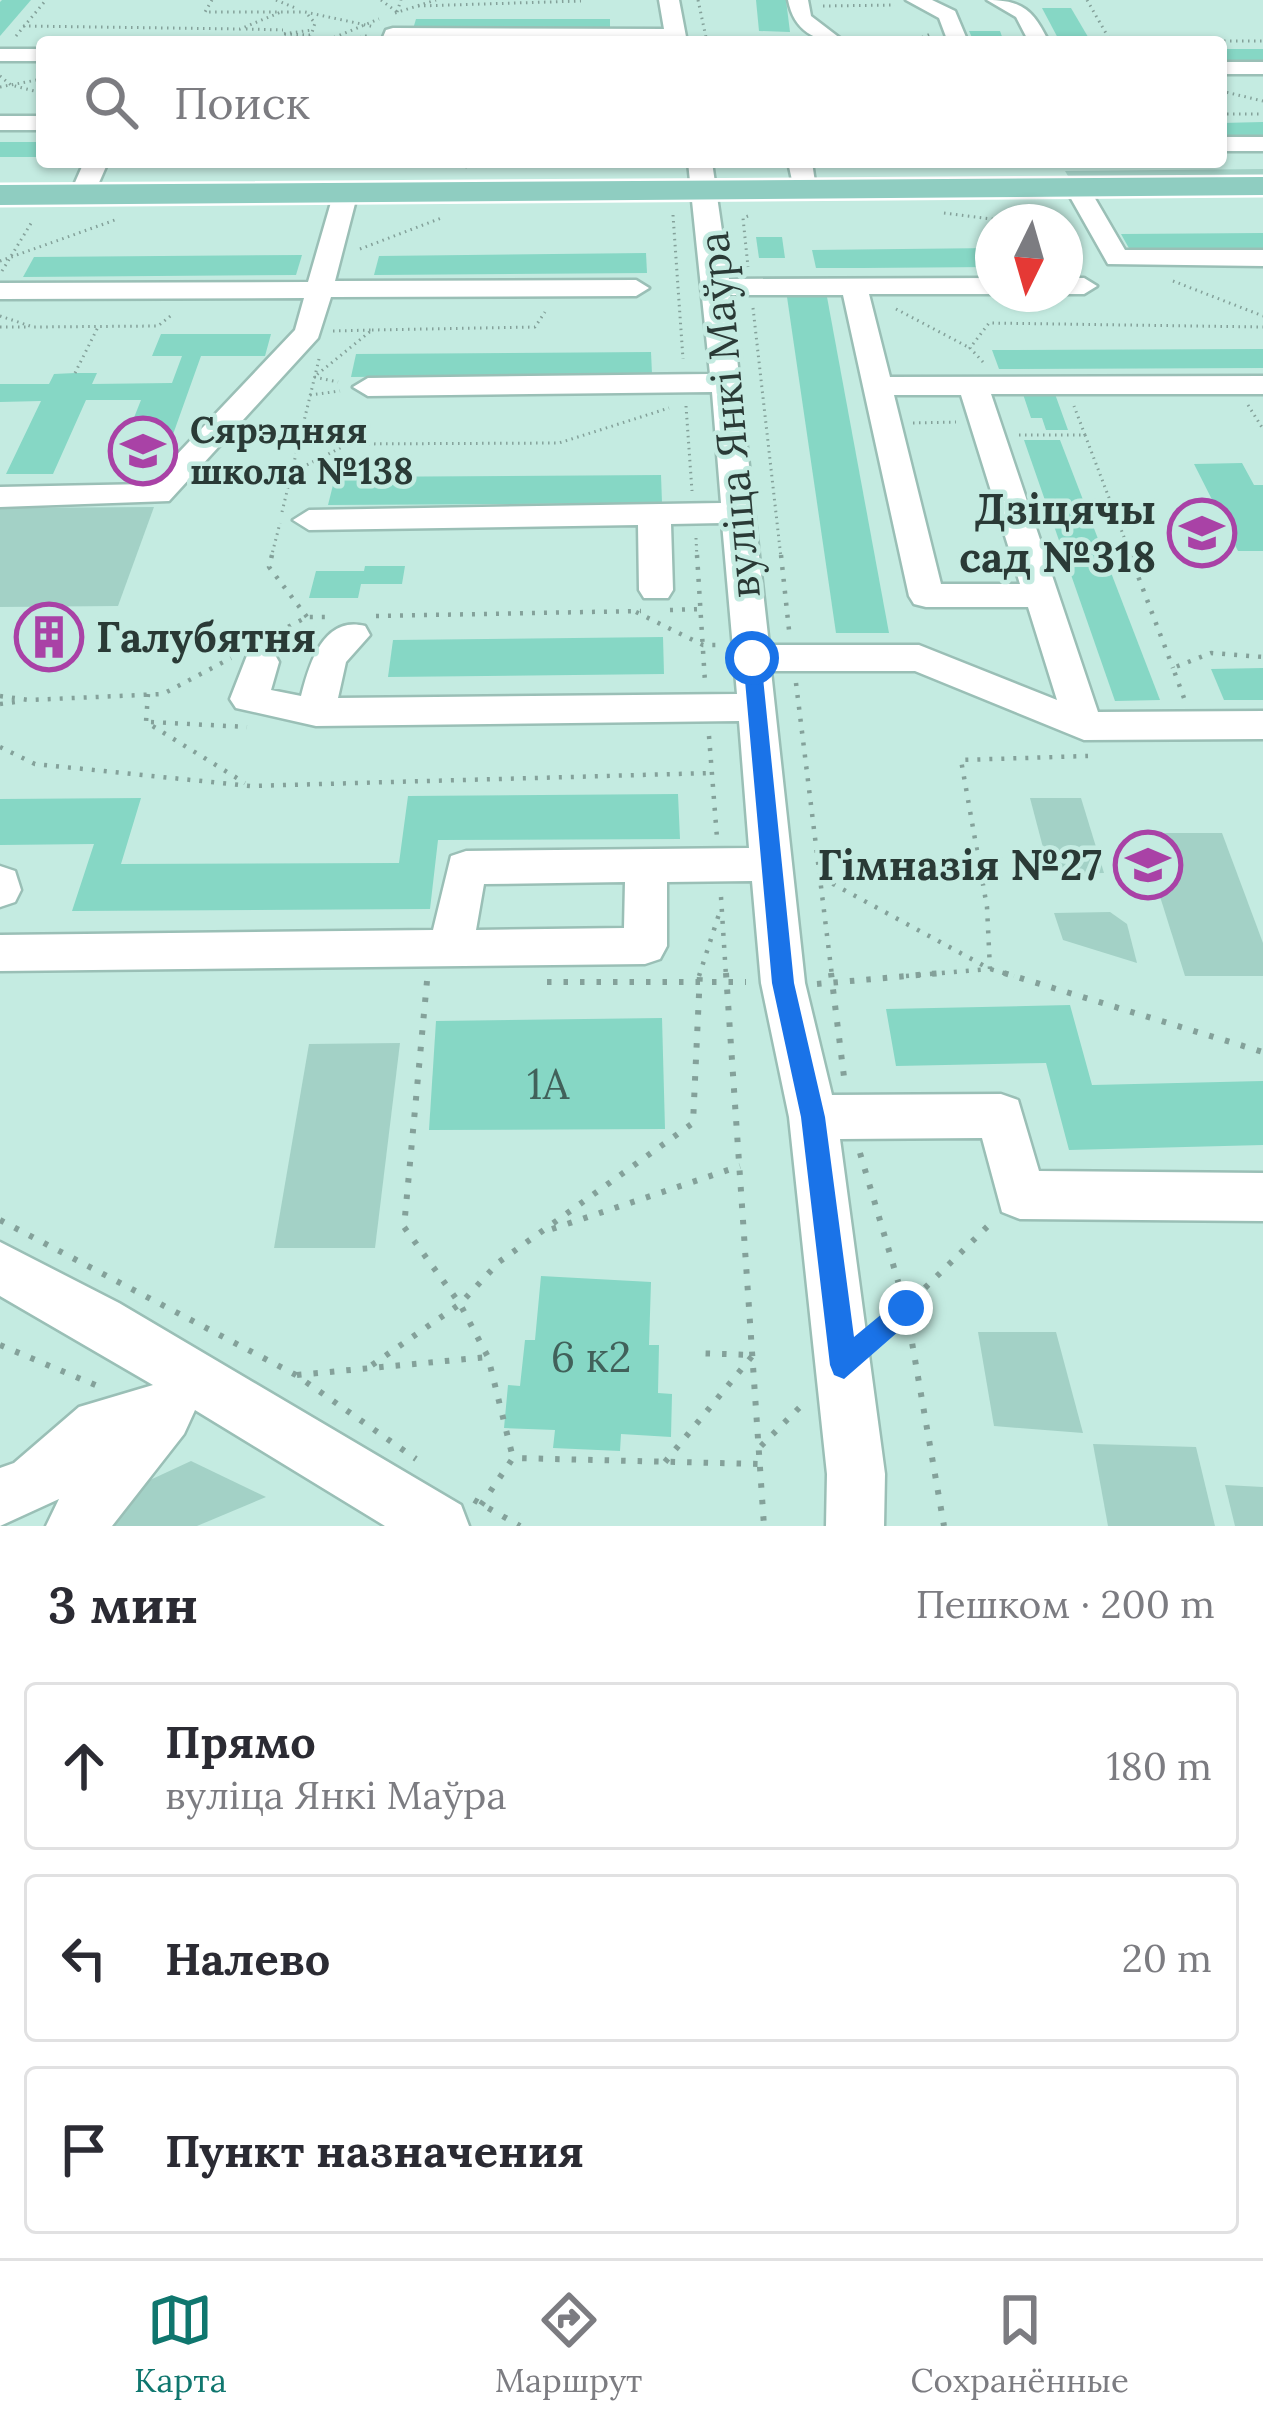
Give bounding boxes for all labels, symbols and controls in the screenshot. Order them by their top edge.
search box [36,36,1227,168]
icon: search [78,69,144,135]
text: Поиск [174,74,310,131]
north arrow [975,204,1083,312]
street label: вуліца Янкі Маўра [686,229,772,601]
place label: Сярэдняя школа №138 [190,407,414,494]
school or university icon: Сярэдняя школа №138 [108,416,178,486]
place label: Дзіцячы сад №318 [959,482,1156,584]
school or university icon: Дзіцячы сад №318 [1167,498,1237,568]
building icon: Галубятня [14,602,84,672]
place label: Галубятня [96,610,316,664]
route start [725,631,779,685]
school or university icon: Гімназія №27 [1113,830,1183,900]
place label: Гімназія №27 [818,838,1102,892]
house number: 1А [527,1057,570,1111]
route end [879,1281,933,1335]
house number: 6 к2 [551,1330,631,1384]
text: 3 мин [48,1572,198,1637]
text: Пешком · 200 m [916,1579,1215,1629]
text: Прямо [165,1713,316,1770]
icon: ahead [51,1733,117,1799]
text: 180 m [1107,1741,1212,1791]
text: вуліца Янкі Маўра [165,1770,507,1820]
icon: left [51,1925,117,1991]
text: Налево [165,1930,330,1987]
text: 20 m [1122,1933,1212,1983]
icon: arrive [51,2117,117,2183]
text: Пункт назначения [165,2122,584,2179]
tab: Карта [134,2287,227,2401]
tab: Маршрут [495,2287,642,2401]
tab: Сохранённые [910,2287,1129,2401]

